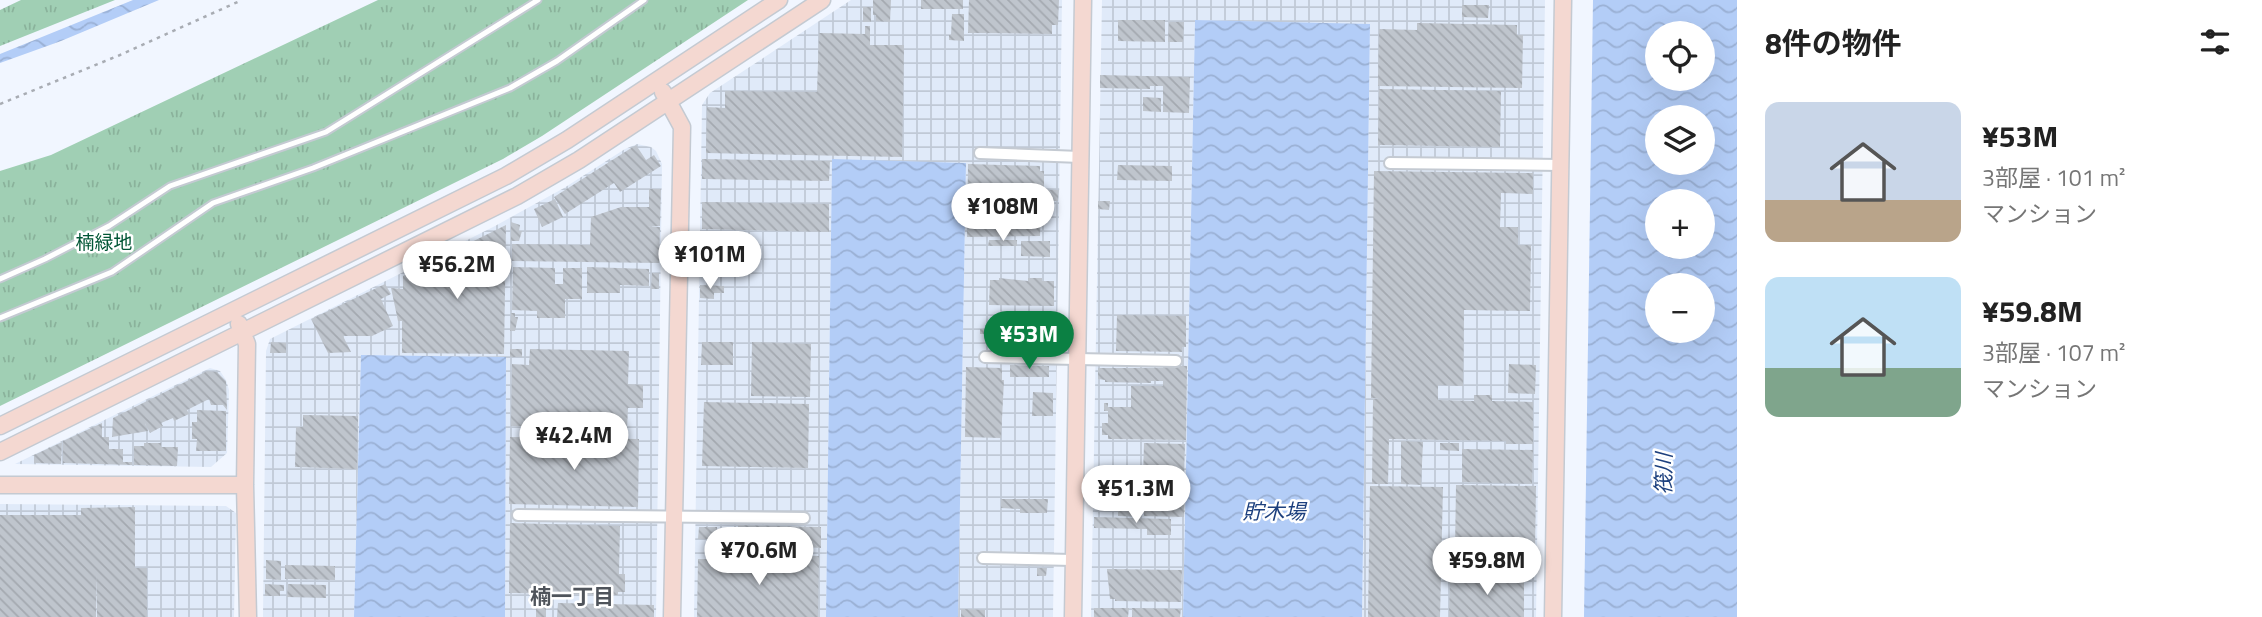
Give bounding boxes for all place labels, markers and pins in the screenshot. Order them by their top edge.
pin: ¥108M [954,184,1052,243]
pin: ¥101M [661,232,759,291]
pin: ¥56.2M [400,242,514,301]
pin: ¥53M [988,312,1070,371]
pin: ¥42.4M [517,412,631,472]
pin: ¥51.3M [1079,466,1193,525]
pin: ¥70.6M [702,528,816,587]
pin: ¥59.8M [1430,538,1544,597]

